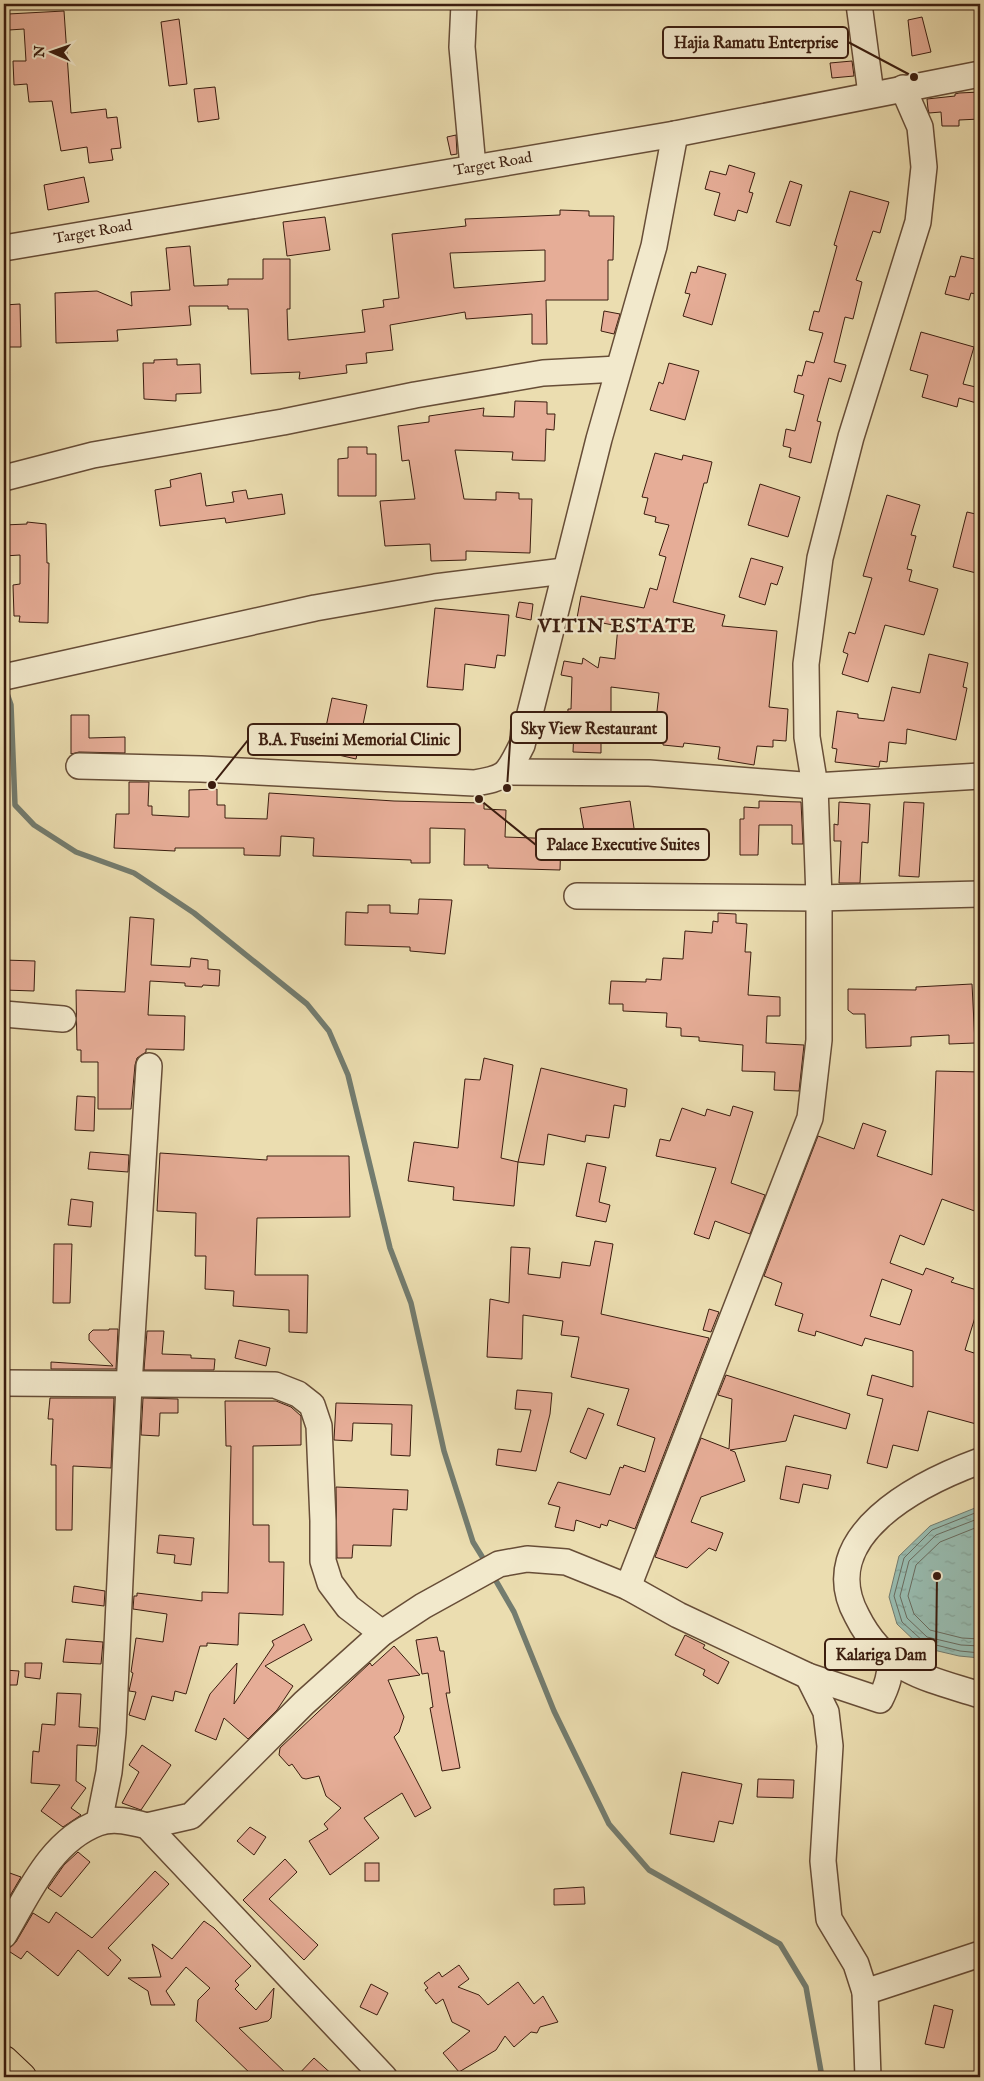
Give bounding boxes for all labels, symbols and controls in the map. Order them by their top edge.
callout: Hajia Ramatu Enterprise [663,27,848,58]
north arrow [28,28,78,78]
text: Hajia Ramatu Enterprise [674,34,839,54]
text: N [31,45,49,59]
street label: Target Road [452,148,535,180]
street label: Target Road [52,216,135,248]
district label: VITIN ESTATE [537,614,696,639]
callout: Sky View Restaurant [511,712,667,743]
text: Sky View Restaurant [521,720,658,740]
callout: B.A. Fuseini Memorial Clinic [248,724,460,755]
text: B.A. Fuseini Memorial Clinic [258,731,450,751]
callout: Palace Executive Suites [536,829,709,860]
text: Palace Executive Suites [546,836,700,856]
callout: Kalariga Dam [825,1639,936,1670]
text: Kalariga Dam [835,1646,927,1666]

